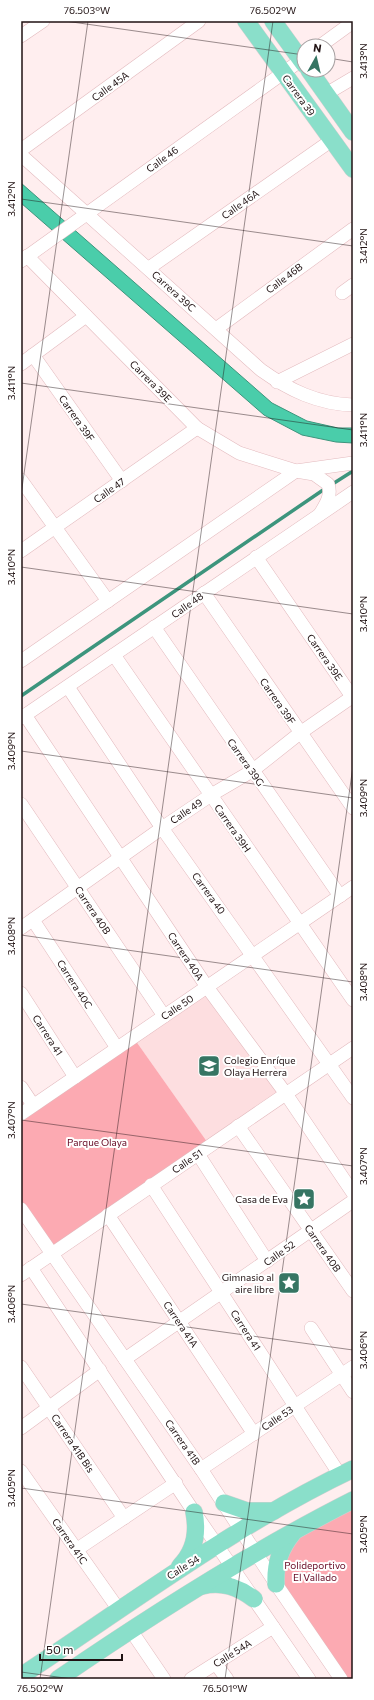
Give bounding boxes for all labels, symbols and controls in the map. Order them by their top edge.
text: 76.503°W [64,4,110,16]
text: 76.502°W [250,4,296,16]
north arrow [296,38,336,78]
text: N [312,41,322,55]
text: 3.413°N [357,43,369,79]
street label: Calle 45A [89,69,131,103]
street label: Carrera 39 [280,72,318,118]
street label: Calle 46 [144,143,180,175]
text: 3.412°N [5,181,17,217]
street label: Calle 46A [219,187,261,221]
text: 3.412°N [357,228,369,264]
street label: Calle 46B [263,260,305,296]
street label: Carrera 39C [150,268,199,314]
street label: Carrera 39E [128,358,174,404]
text: 3.411°N [5,366,17,400]
street label: Carrera 39F [57,393,97,444]
text: 3.411°N [357,413,369,447]
street label: Calle 47 [91,475,127,505]
text: 3.410°N [5,549,17,585]
street label: Calle 48 [169,590,205,620]
text: 3.410°N [357,596,369,632]
street label: Carrera 39E [305,631,345,683]
street label: Carrera 39F [258,676,298,727]
text: 3.409°N [5,732,17,770]
street label: Carrera 39G [225,736,267,788]
text: 3.409°N [357,779,369,817]
street label: Calle 49 [168,796,204,826]
street label: Carrera 39H [212,802,254,854]
street label: Carrera 40 [190,870,228,916]
street label: Carrera 40B [73,884,114,937]
text: 3.408°N [5,917,17,955]
street label: Carrera 40A [166,930,207,982]
street label: Carrera 40C [55,957,95,1011]
text: 3.408°N [357,963,369,1001]
street label: Calle 50 [158,992,196,1022]
street label: Carrera 41 [30,1012,66,1058]
school or university icon: Colegio Enríque Olaya Herrera [196,1053,222,1079]
place label: Colegio Enríque Olaya Herrera [224,1054,295,1078]
text: 3.407°N [5,1101,17,1139]
park label: Parque Olaya [67,1136,127,1148]
street label: Calle 51 [169,1146,205,1176]
text: 3.407°N [357,1147,369,1185]
place icon: Casa de Eva [291,1186,317,1212]
place label: Casa de Eva [235,1193,288,1205]
street label: Carrera 40B [302,1222,344,1274]
street label: Calle 52 [261,1238,297,1268]
place icon: Gimnasio al aire libre [276,1270,302,1296]
place label: Gimnasio al aire libre [222,1271,274,1295]
text: 3.406°N [5,1285,17,1323]
street label: Carrera 41A [161,1299,201,1349]
street label: Carrera 41 [228,1307,264,1353]
text: 3.406°N [357,1331,369,1369]
street label: Calle 53 [259,1403,295,1433]
street label: Carrera 41B Bis [49,1411,97,1475]
street label: Carrera 41B [163,1417,203,1467]
text: 3.405°N [5,1469,17,1507]
text: 3.405°N [357,1515,369,1553]
street label: Carrera 41C [50,1516,90,1566]
street label: Calle 54 [165,1552,201,1582]
park label: Polideportivo El Vallado [284,1559,346,1583]
scale bar [40,1636,122,1662]
street label: Calle 54A [211,1636,253,1669]
text: 50 m [46,1642,74,1656]
text: 76.502°W [17,1682,63,1694]
text: 76.501°W [202,1682,248,1694]

